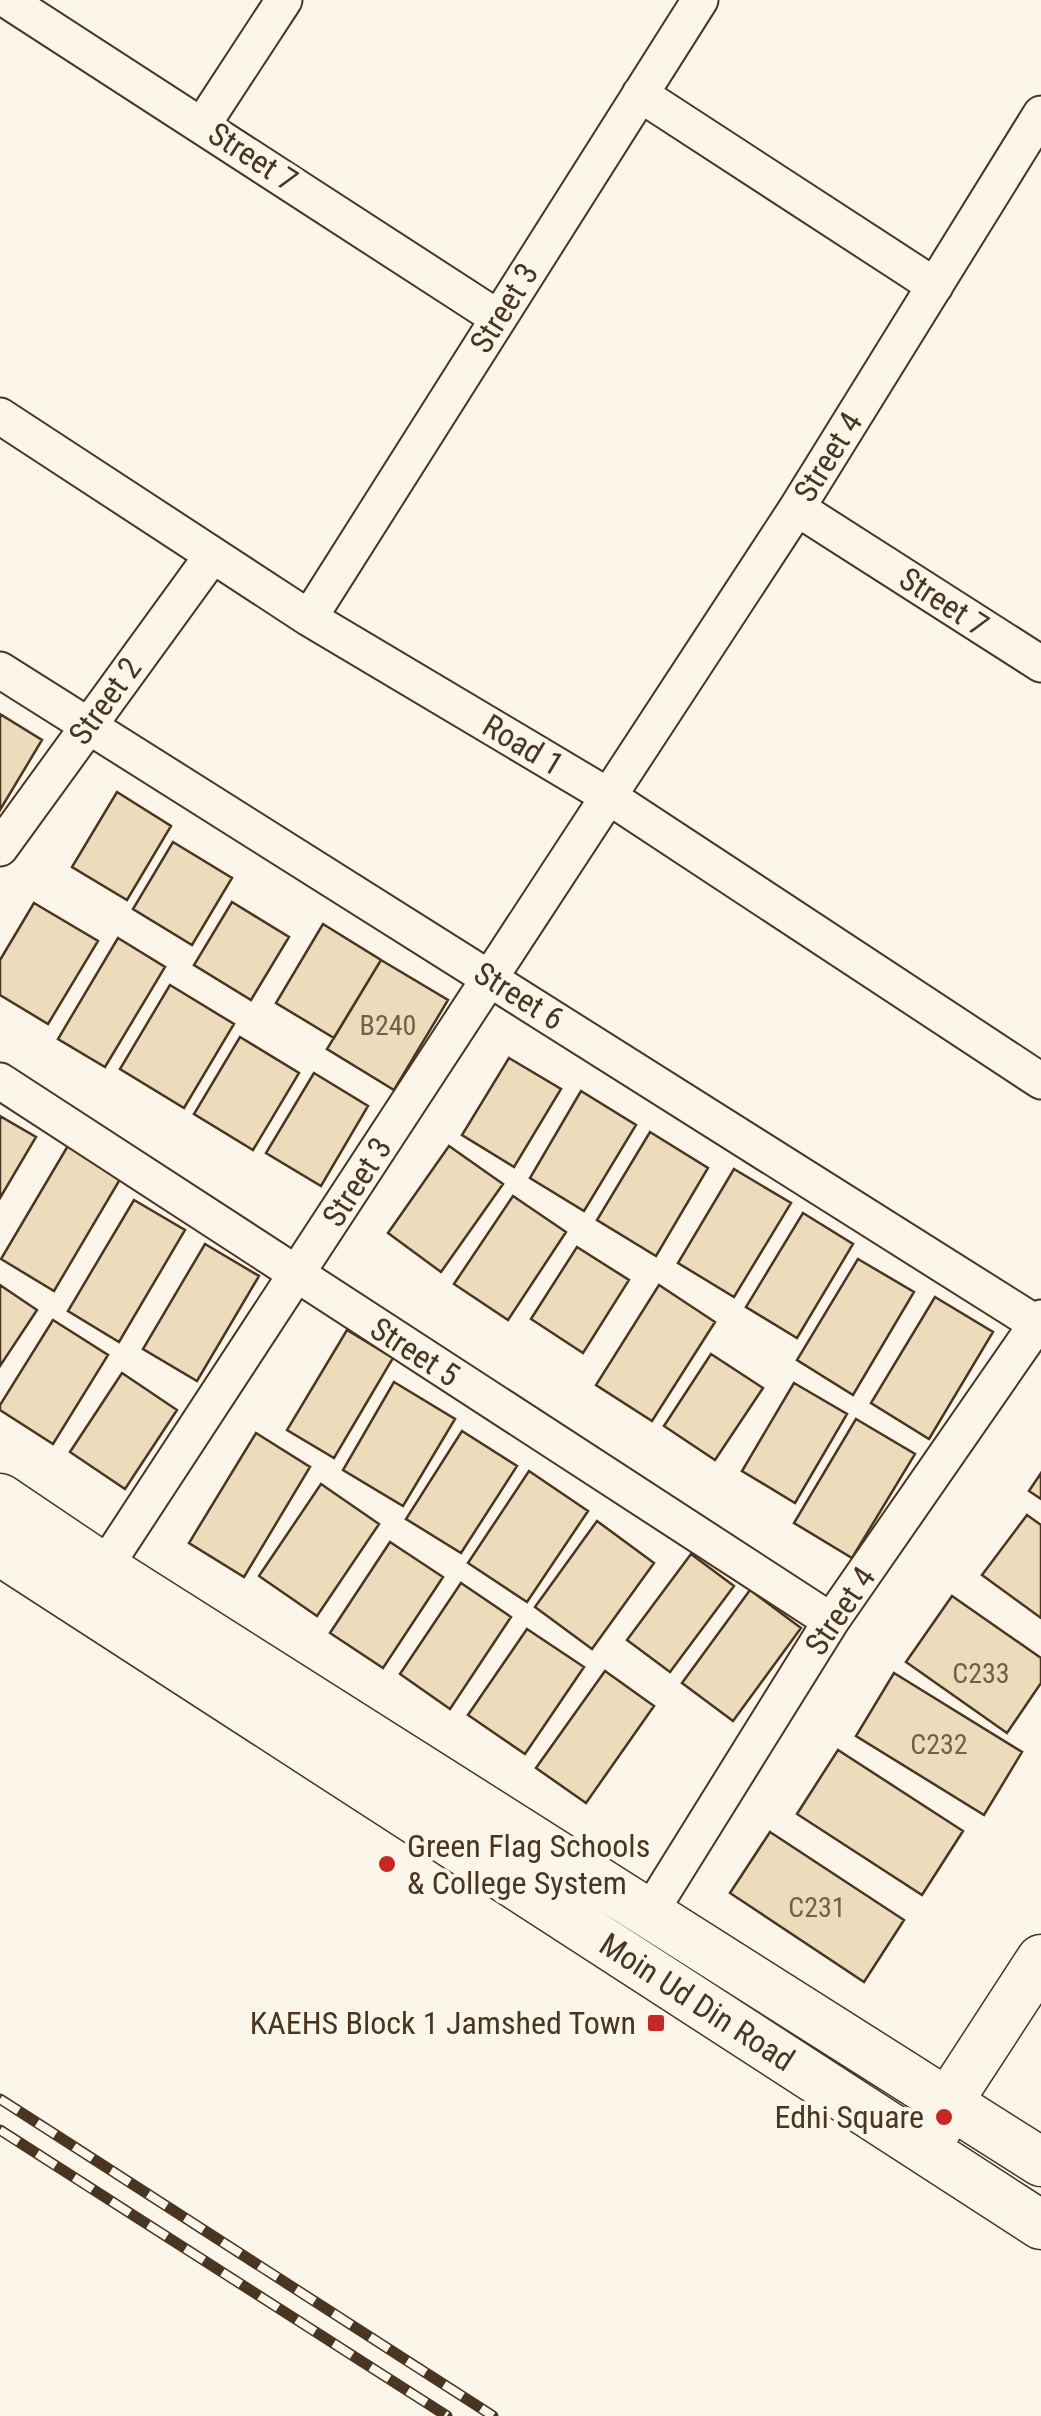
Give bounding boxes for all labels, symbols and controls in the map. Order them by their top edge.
street label: Street 7 [202,114,304,200]
street label: Street 3 [462,256,546,360]
street label: Street 4 [786,405,870,509]
street label: Street 7 [893,559,995,645]
street label: Street 2 [61,650,149,752]
street label: Road 1 [476,706,570,784]
street label: Street 6 [467,954,571,1038]
house number: B240 [360,1009,416,1042]
street label: Street 3 [314,1131,400,1233]
street label: Street 5 [364,1309,466,1395]
street label: Street 4 [797,1560,883,1662]
house number: C233 [952,1657,1010,1690]
house number: C232 [910,1728,968,1761]
place label: Green Flag Schools & College System [407,1827,650,1902]
marker: Green Flag Schools & College System [376,1853,398,1875]
house number: C231 [788,1891,846,1924]
street label: Moin Ud Din Road [593,1925,801,2079]
place label: KAEHS Block 1 Jamshed Town [250,2004,636,2042]
marker: KAEHS Block 1 Jamshed Town [645,2012,667,2034]
place label: Edhi Square [775,2098,924,2136]
marker: Edhi Square [933,2106,955,2128]

